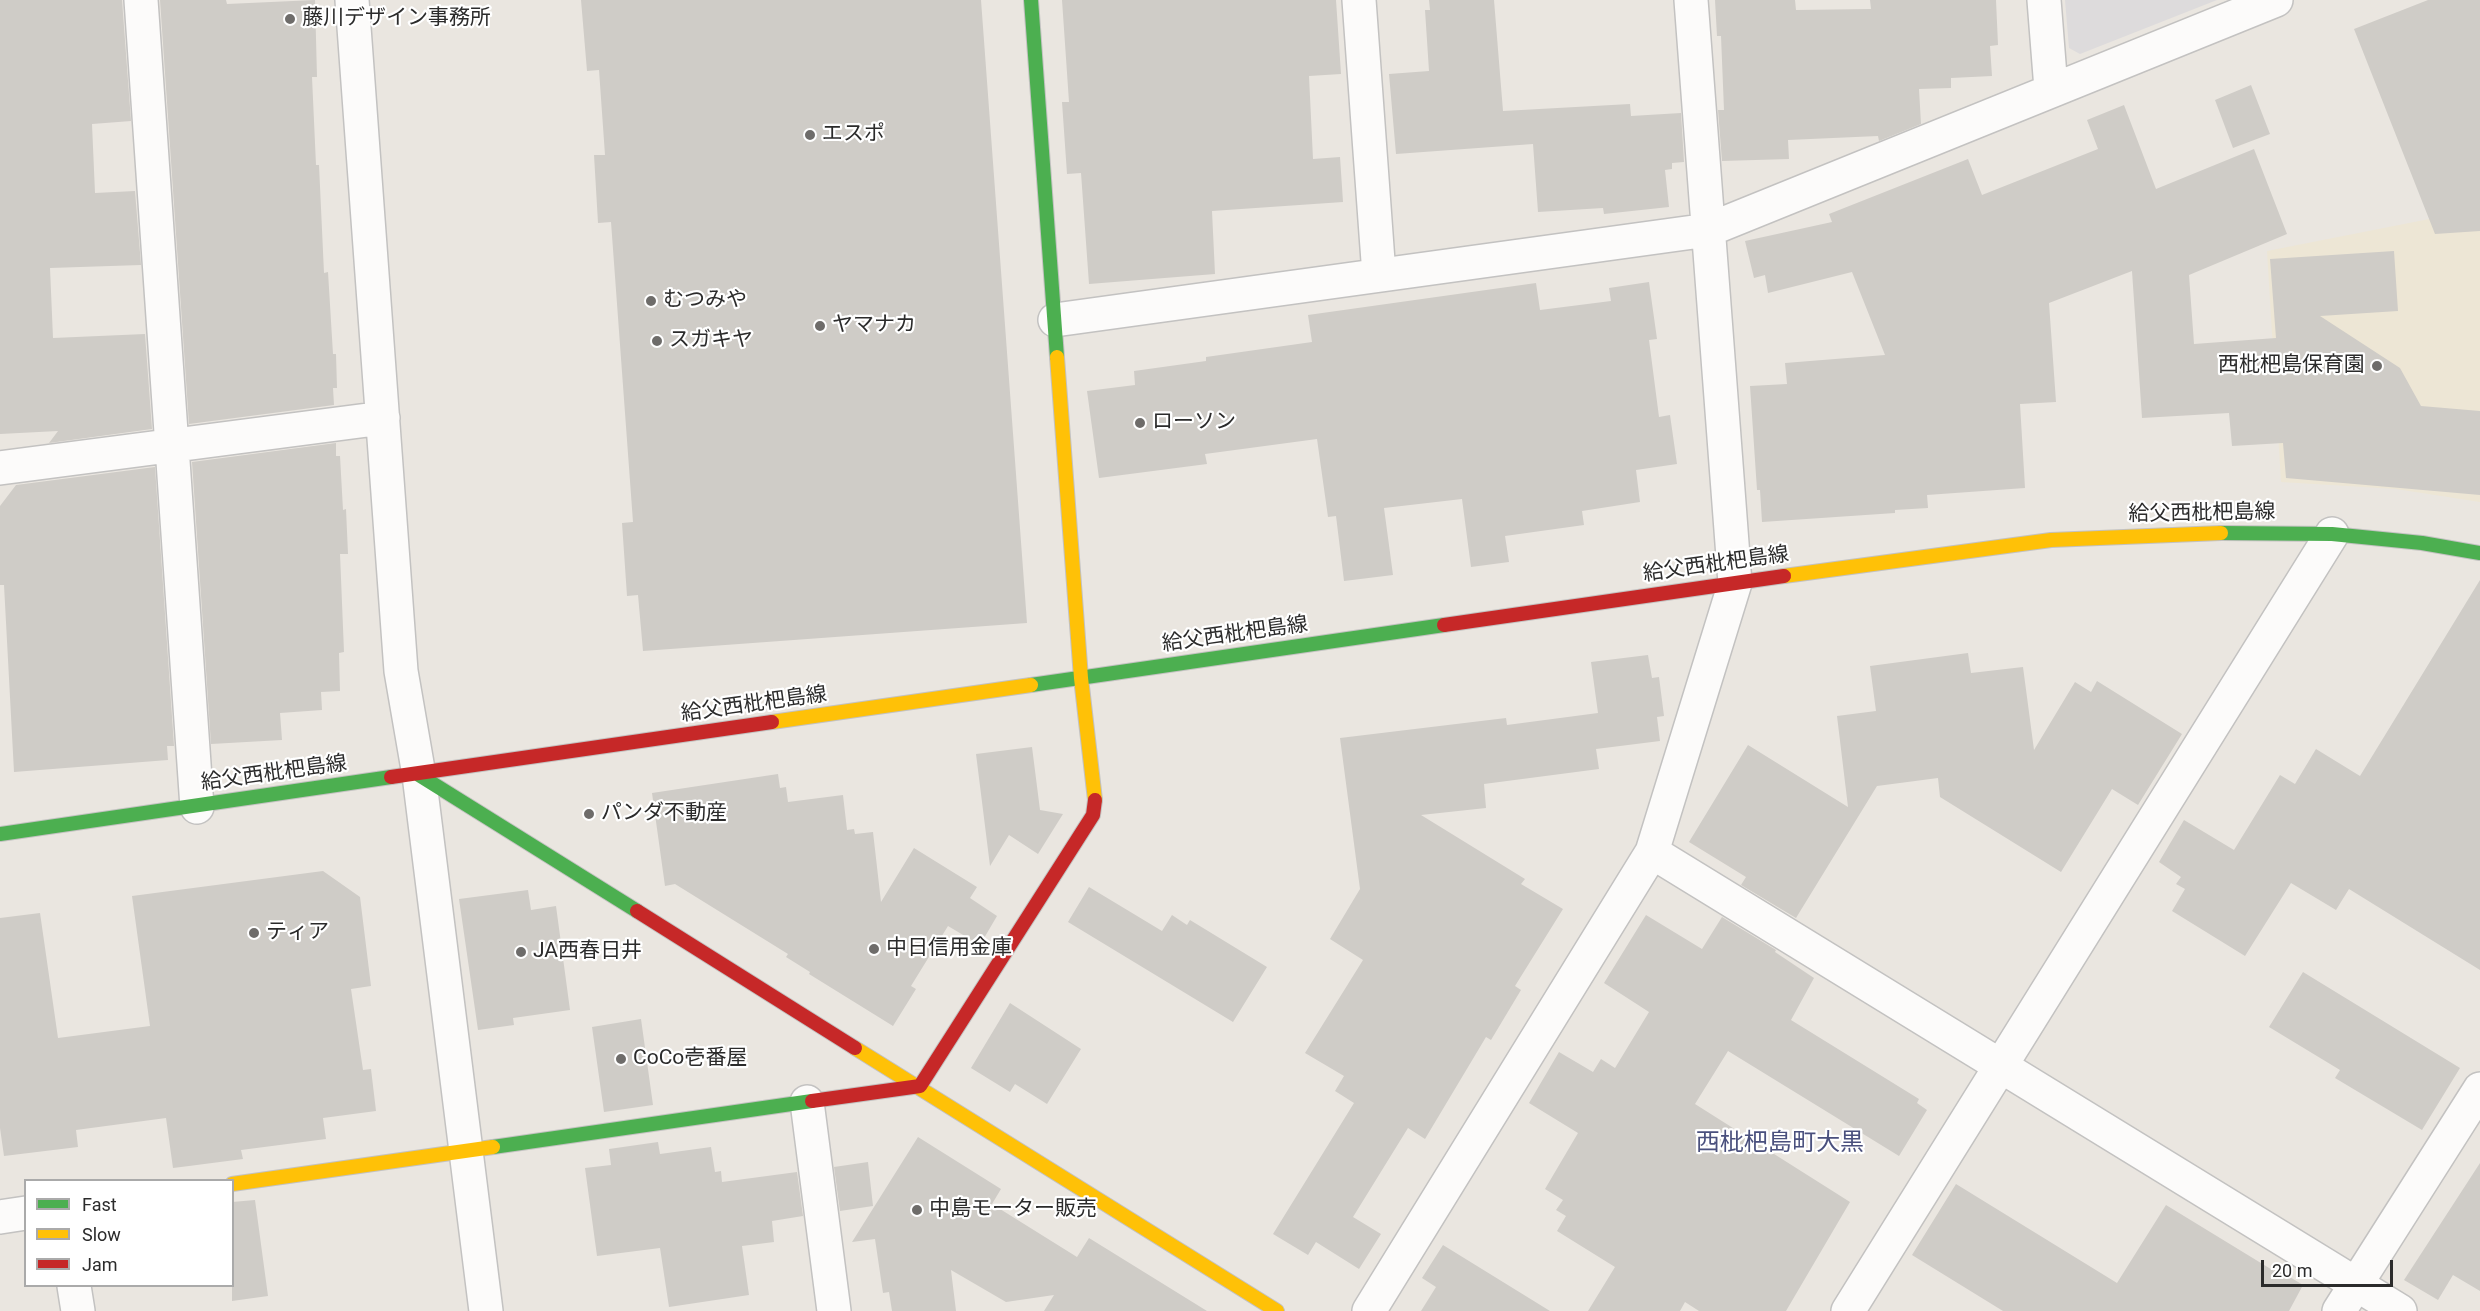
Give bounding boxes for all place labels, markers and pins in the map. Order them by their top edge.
place label: 藤川デザイン事務所 [302,6,491,32]
marker: 藤川デザイン事務所 [283,12,297,26]
place label: エスポ [822,122,885,148]
marker: エスポ [803,128,817,142]
place label: むつみや [663,288,747,314]
marker: むつみや [644,294,658,308]
place label: ヤマナカ [832,313,916,339]
marker: ヤマナカ [813,319,827,333]
place label: スガキヤ [669,328,753,354]
marker: スガキヤ [650,334,664,348]
place label: 西枇杷島保育園 [2218,353,2365,379]
marker: 西枇杷島保育園 [2370,359,2384,373]
place label: ローソン [1152,410,1236,436]
marker: ローソン [1133,416,1147,430]
place label: パンダ不動産 [601,801,727,827]
marker: パンダ不動産 [582,807,596,821]
place label: ティア [266,920,329,946]
marker: ティア [247,926,261,940]
place label: 中日信用金庫 [886,936,1012,962]
place label: JA西春日井 [533,939,642,965]
marker: 中日信用金庫 [867,942,881,956]
marker: JA西春日井 [514,945,528,959]
place label: CoCo壱番屋 [633,1046,747,1072]
marker: CoCo壱番屋 [614,1052,628,1066]
place label: 中島モーター販売 [929,1197,1097,1223]
marker: 中島モーター販売 [910,1203,924,1217]

